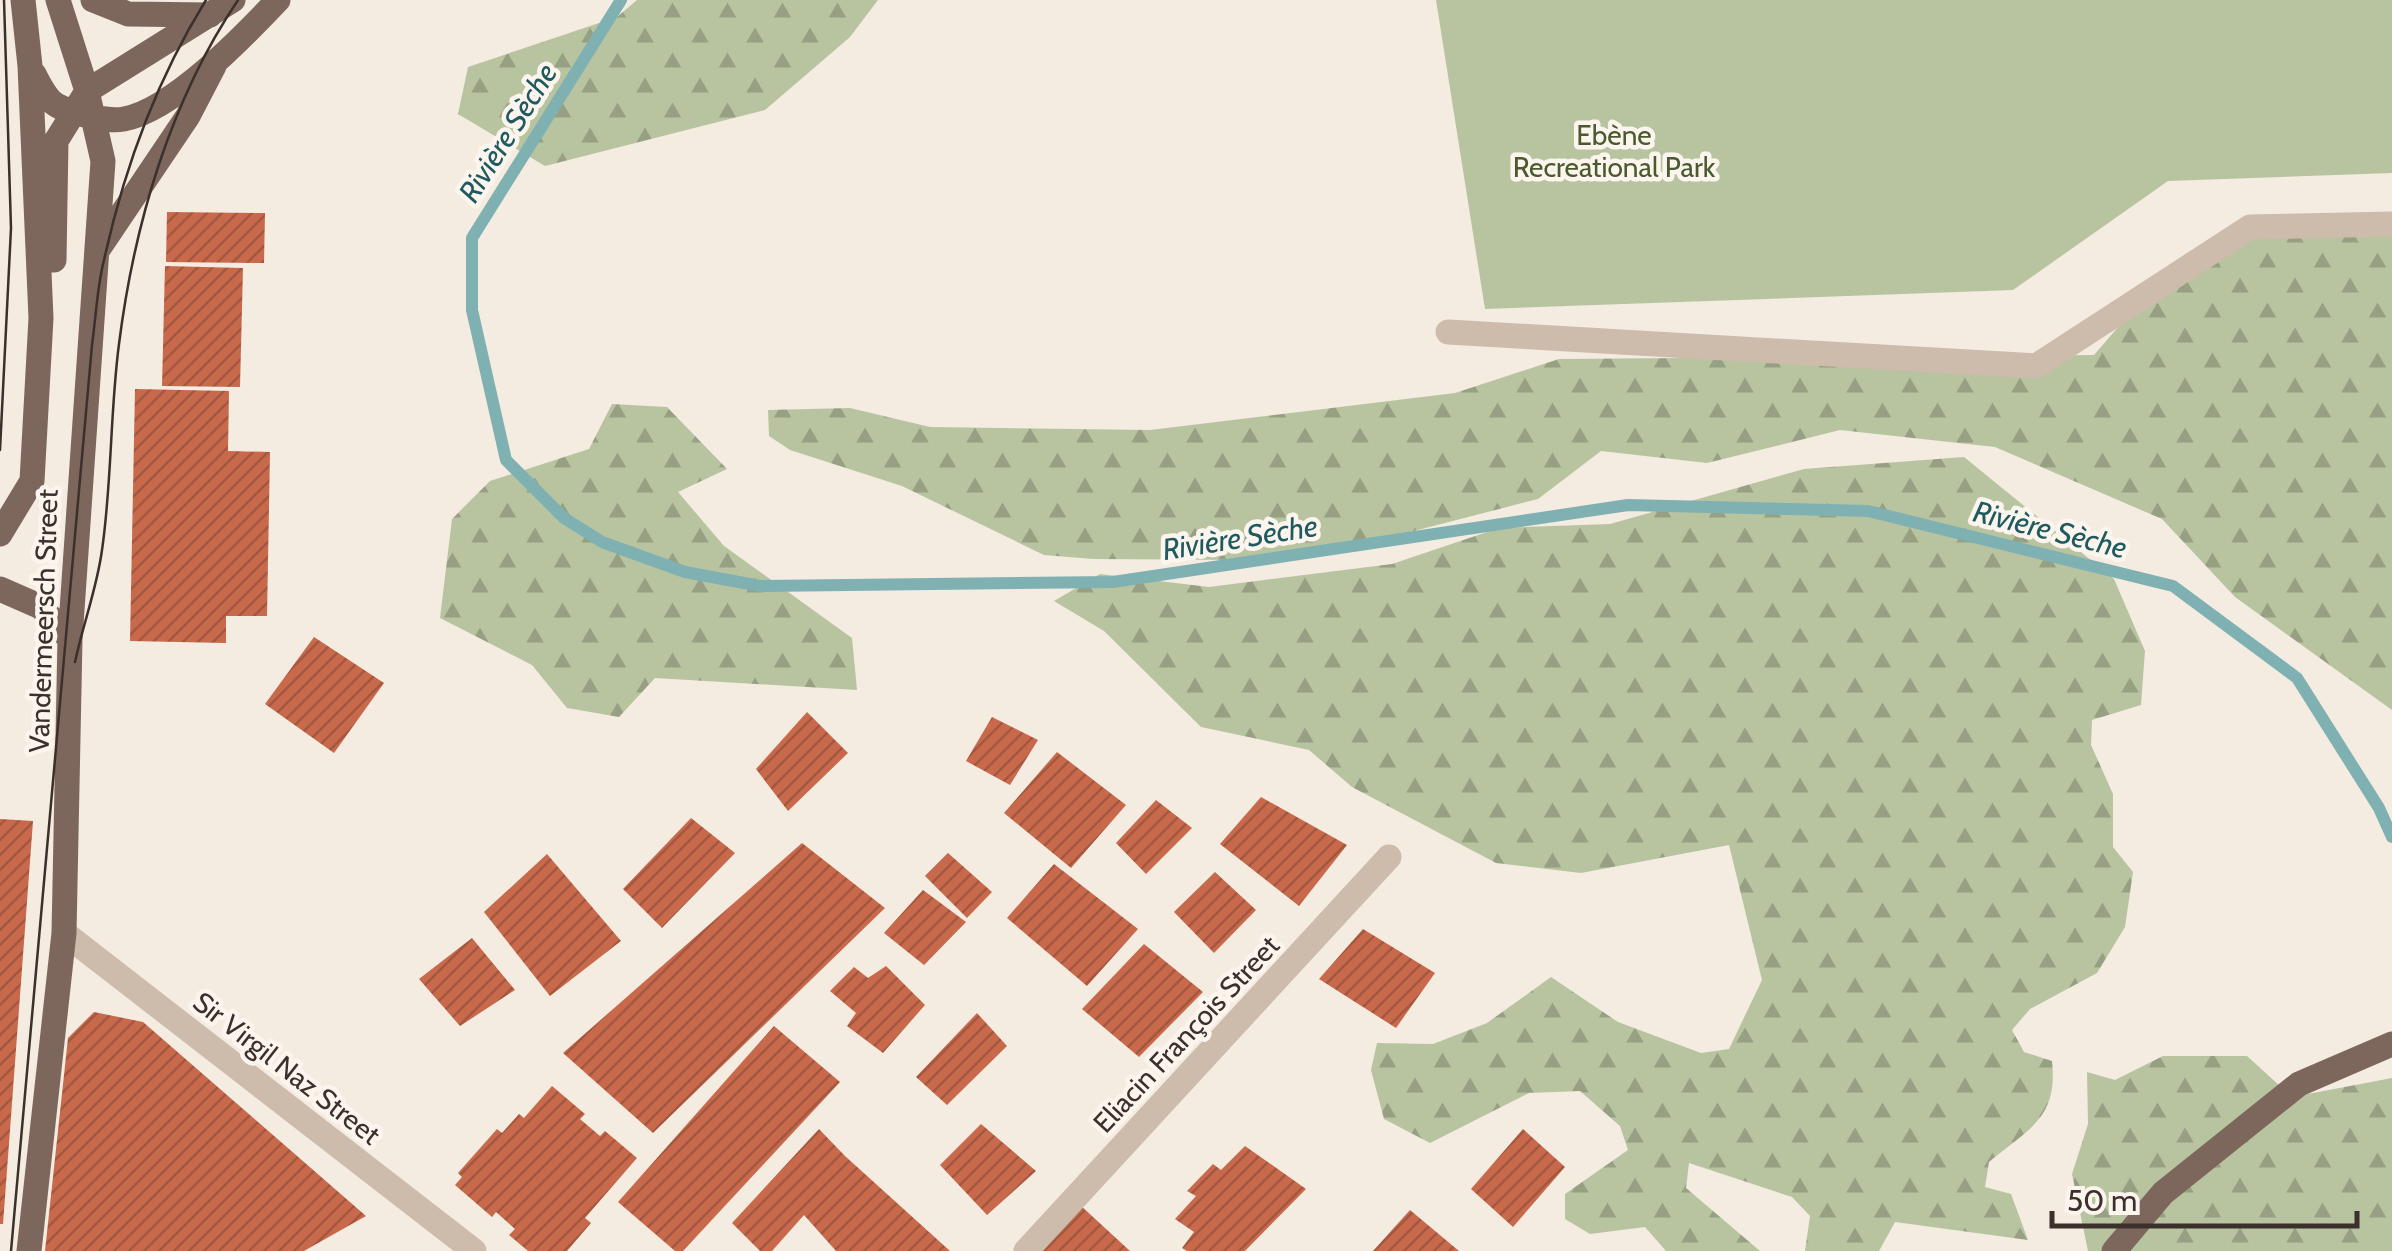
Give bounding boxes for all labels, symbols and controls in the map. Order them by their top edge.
water label: Rivière Sèche [450,56,565,209]
park label: Ebène Recreational Park [1513,118,1716,184]
street label: Vandermeersch Street [21,489,65,753]
water label: Rivière Sèche [1970,493,2131,566]
water label: Rivière Sèche [1160,507,1320,568]
street label: Eliacin François Street [1086,928,1286,1140]
street label: Sir Virgil Naz Street [187,984,387,1152]
scale bar [2052,1166,2357,1228]
text: 50 m [2067,1182,2137,1219]

